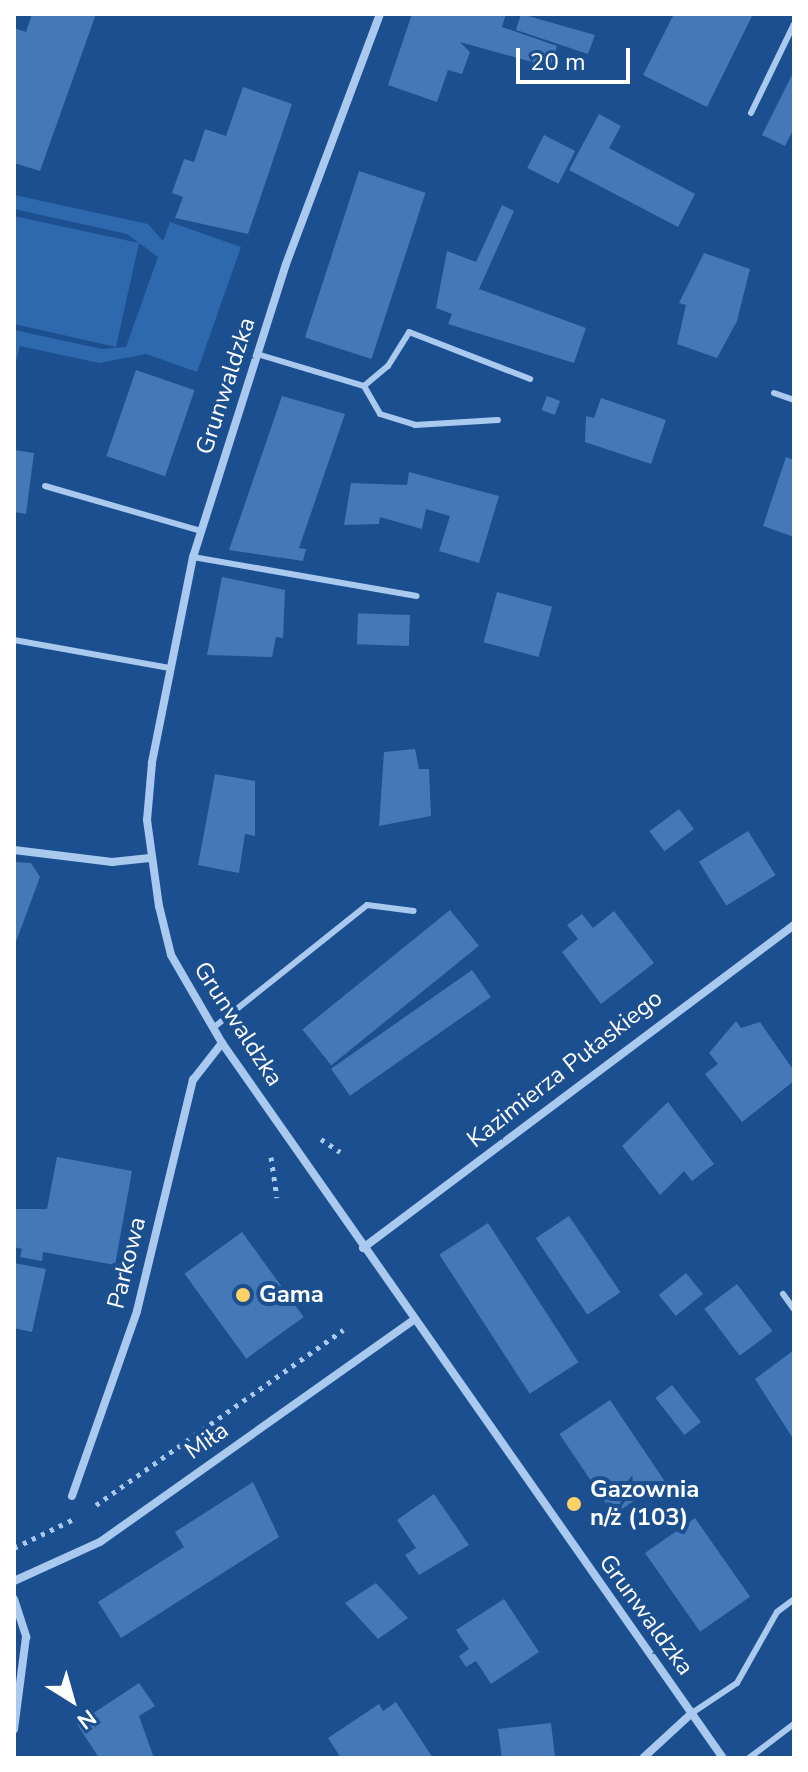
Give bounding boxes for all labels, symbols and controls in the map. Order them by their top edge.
scale bar [520,32,634,82]
text: 20 m [530,46,586,78]
street label: Grunwaldzka [190,314,262,458]
street label: Grunwaldzka [187,956,289,1092]
street label: Kazimierza Pułaskiego [462,984,668,1154]
street label: Parkowa [102,1214,152,1312]
place label: Gama [259,1281,324,1309]
marker: Gama [234,1286,252,1304]
street label: Miła [180,1416,234,1466]
place label: Gazownia n/ż (103) [590,1476,699,1532]
marker: Gazownia n/ż (103) [565,1495,583,1513]
street label: Grunwaldzka [593,1549,699,1681]
north arrow [32,1660,112,1740]
text: N [71,1702,102,1736]

